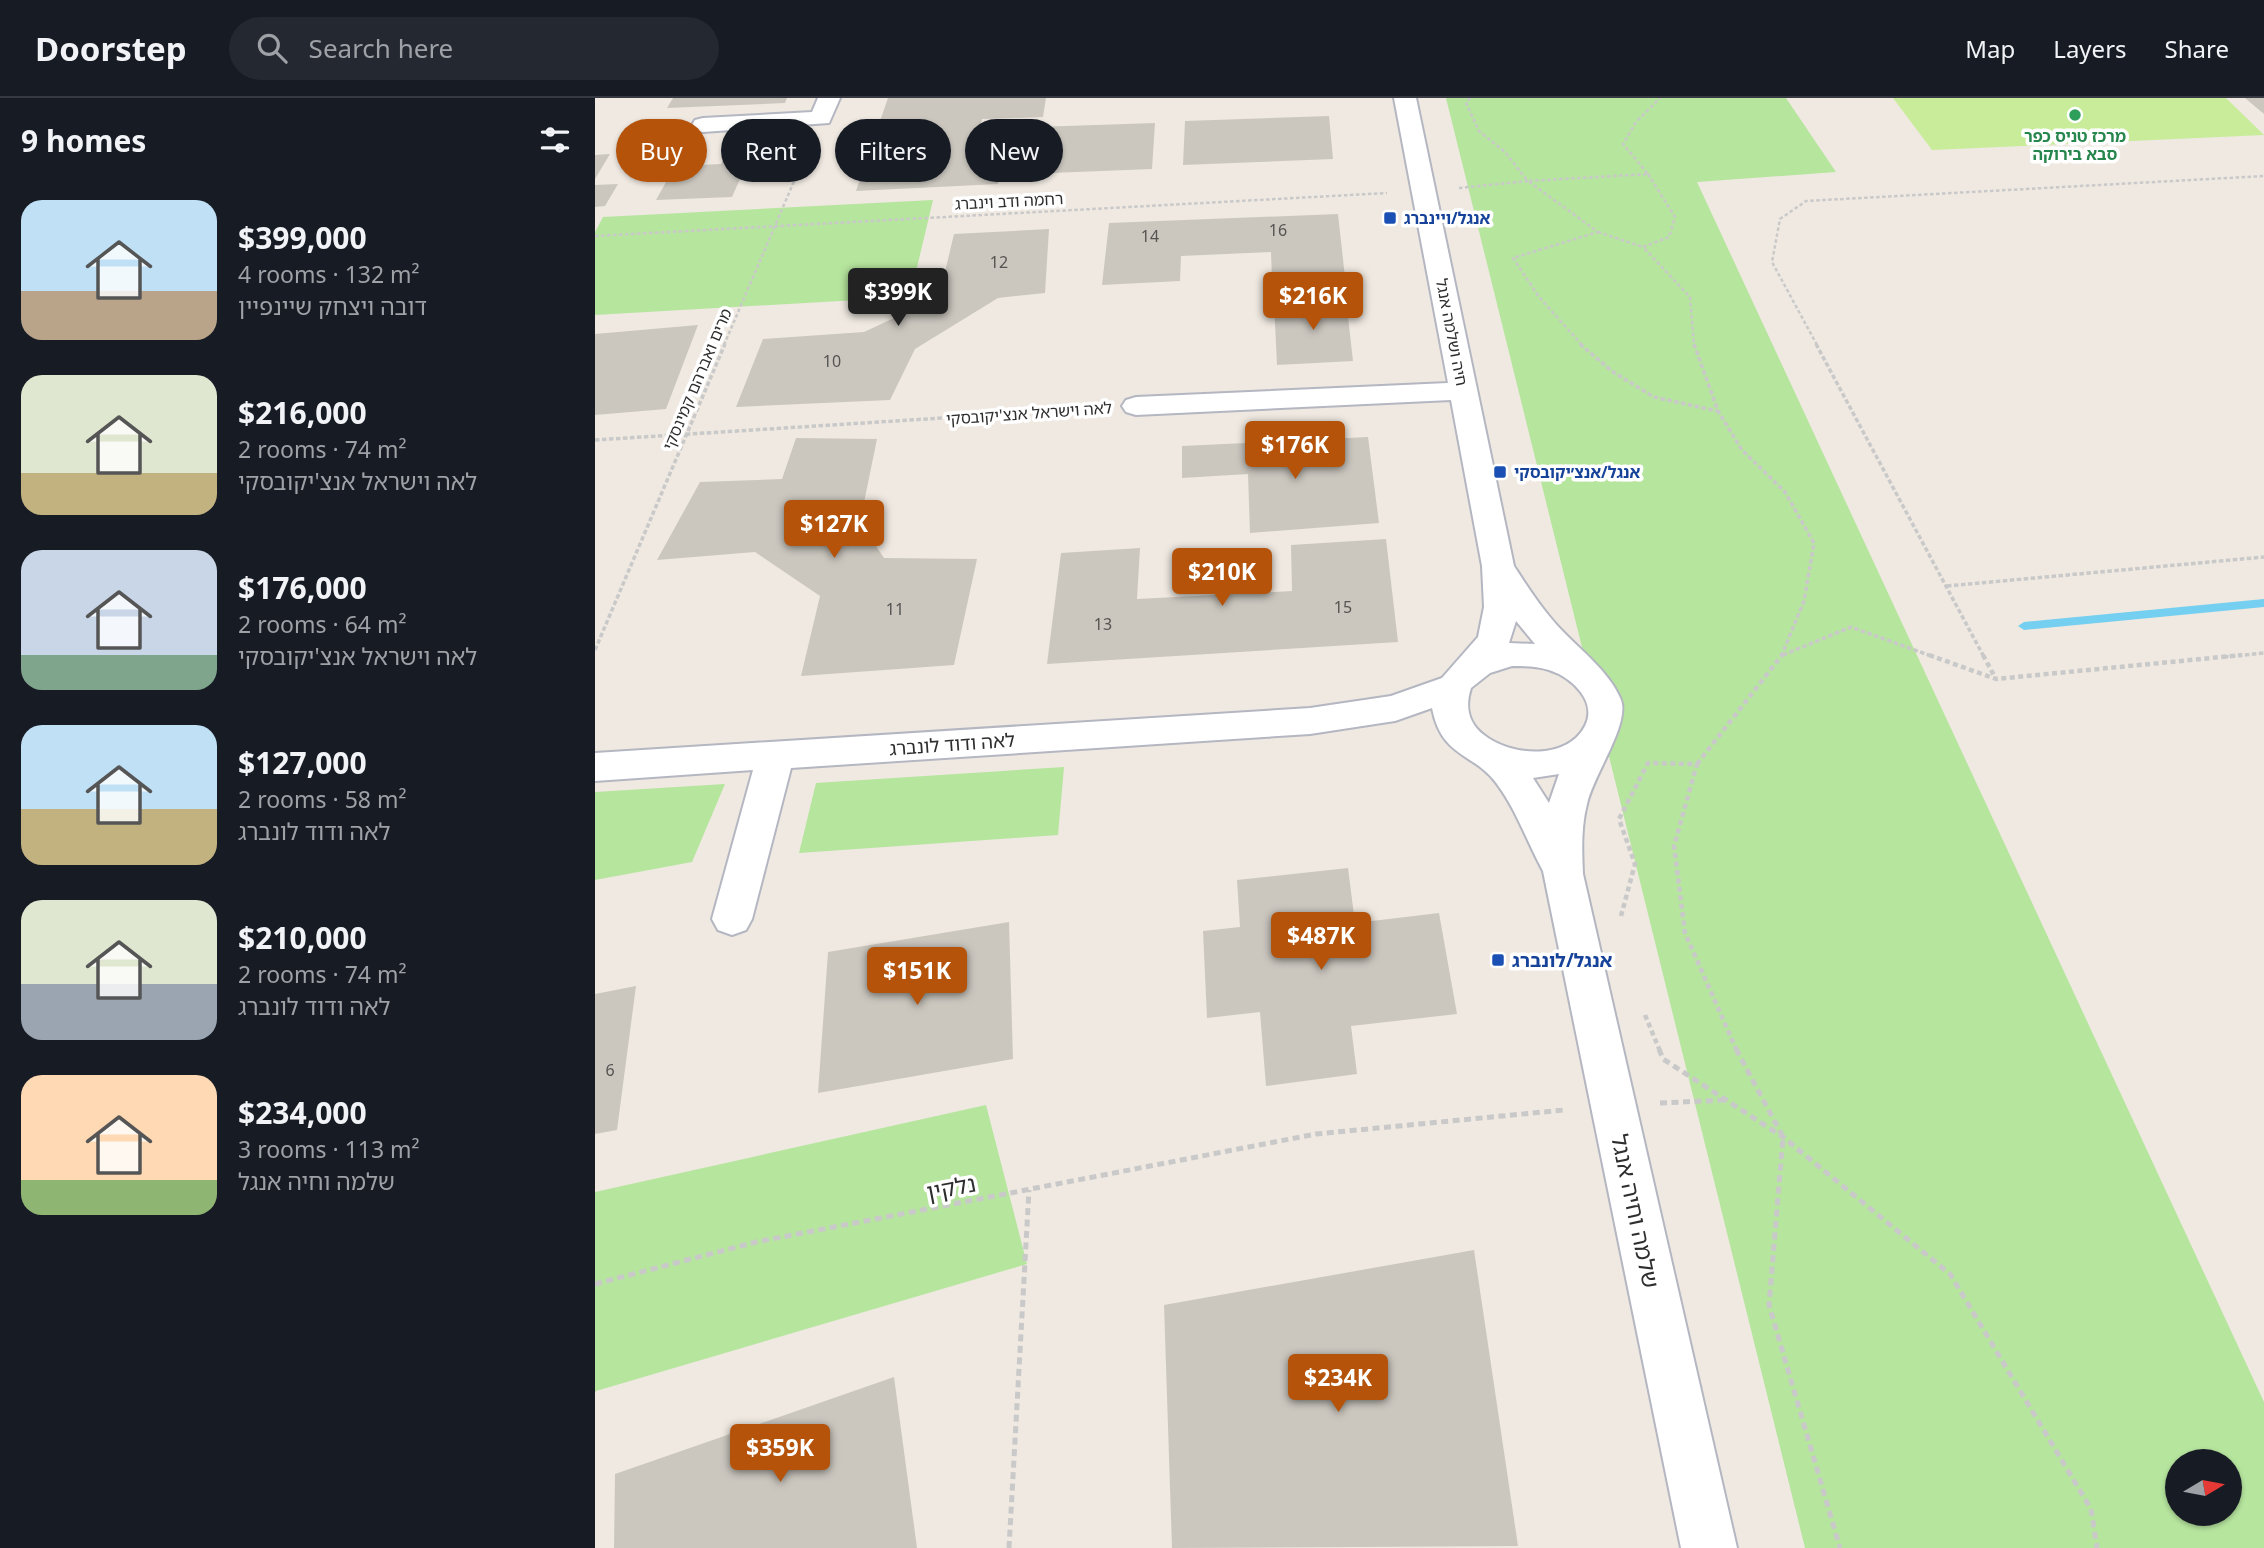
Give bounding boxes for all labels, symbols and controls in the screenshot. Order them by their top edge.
search box [229,17,719,80]
text: Doorstep [35,26,187,71]
icon: search [253,29,291,67]
text: Search here [309,30,453,66]
text: Map [1965,32,2015,65]
text: Layers [2053,32,2127,65]
text: Share [2165,32,2229,65]
marker: מרכז טניס כפר סבא בירוקה [2067,107,2083,123]
chip: Buy [616,119,707,182]
chip: Rent [721,119,821,182]
chip: Filters [835,119,951,182]
chip: New [965,119,1063,182]
text: 9 homes [21,120,146,161]
icon: filters [536,121,574,159]
place label: מרכז טניס כפר סבא בירוקה [2024,125,2126,165]
street label: רחמה ודב וינברג [954,187,1064,215]
place label: אנגל/ויינברג [1404,207,1490,229]
marker: אנגל/ויינברג [1382,210,1398,226]
text: $399,000 [238,217,367,258]
house number: 16 [1269,219,1287,241]
house number: 14 [1141,225,1159,247]
icon: home [77,228,161,312]
house number: 12 [990,251,1008,273]
text: 4 rooms · 132 m² [238,258,420,290]
pin: $399K [849,268,947,328]
pin: $216K [1264,272,1362,332]
text: $399K [864,275,932,307]
street label: חיה ושלמה אנגל [1431,276,1473,388]
text: $216K [1279,279,1347,311]
text: דובה ויצחק שיינפיין [238,290,427,322]
street label: מרים ואברהם קמינסקי [657,305,737,453]
house number: 10 [823,350,841,372]
text: $216,000 [238,392,367,433]
street label: לאה וישראל אנצ'יקובסקי [945,396,1113,430]
icon: home [77,403,161,487]
pin: $176K [1246,422,1344,481]
text: $176K [1261,428,1329,460]
text: 2 rooms · 74 m² [238,433,407,465]
place label: אנגל/אנצ׳יקובסקי [1514,461,1640,483]
marker: אנגל/אנצ׳יקובסקי [1492,464,1508,480]
text: לאה וישראל אנצ'יקובסקי [238,465,477,497]
pin: $127K [785,500,883,560]
text: $127K [800,507,868,539]
pin: $210K [1173,548,1271,608]
text: $210K [1188,555,1256,587]
text: $176,000 [238,567,367,608]
icon: home [77,578,161,662]
house number: 15 [1334,596,1352,618]
house number: 11 [886,598,904,620]
text: 2 rooms · 64 m² [238,608,407,640]
house number: 13 [1094,613,1112,635]
text: לאה וישראל אנצ'יקובסקי [238,640,477,672]
street label: לאה ודוד לונברג [888,727,1016,761]
text: $127,000 [238,742,367,783]
icon: home [77,753,161,837]
text: 2 rooms · 58 m² [238,783,407,815]
text: לאה ודוד לונברג [238,815,391,847]
pin: $487K [1272,912,1370,972]
text: $210,000 [238,917,367,958]
text: $487K [1287,919,1355,951]
icon: home [77,928,161,1012]
place label: אנגל/לונברג [1512,947,1613,973]
pin: $151K [868,948,966,1007]
marker: אנגל/לונברג [1490,952,1506,968]
text: $151K [883,954,951,986]
text: 2 rooms · 74 m² [238,958,407,990]
text: לאה ודוד לונברג [238,990,391,1022]
house number: 6 [605,1059,615,1081]
text: $234,000 [238,1092,367,1133]
icon: home [77,1103,161,1187]
street label: שלמה וחיה אנגל [1604,1131,1668,1291]
text: 3 rooms · 113 m² [238,1133,420,1165]
text: שלמה וחיה אנגל [238,1165,395,1197]
street label: נלקין [924,1167,978,1207]
pin: $234K [1289,1354,1387,1414]
text: $234K [1304,1361,1372,1393]
pin: $359K [731,1424,829,1484]
text: $359K [746,1431,814,1463]
north arrow [2165,1449,2242,1526]
map controls [2165,1449,2242,1526]

